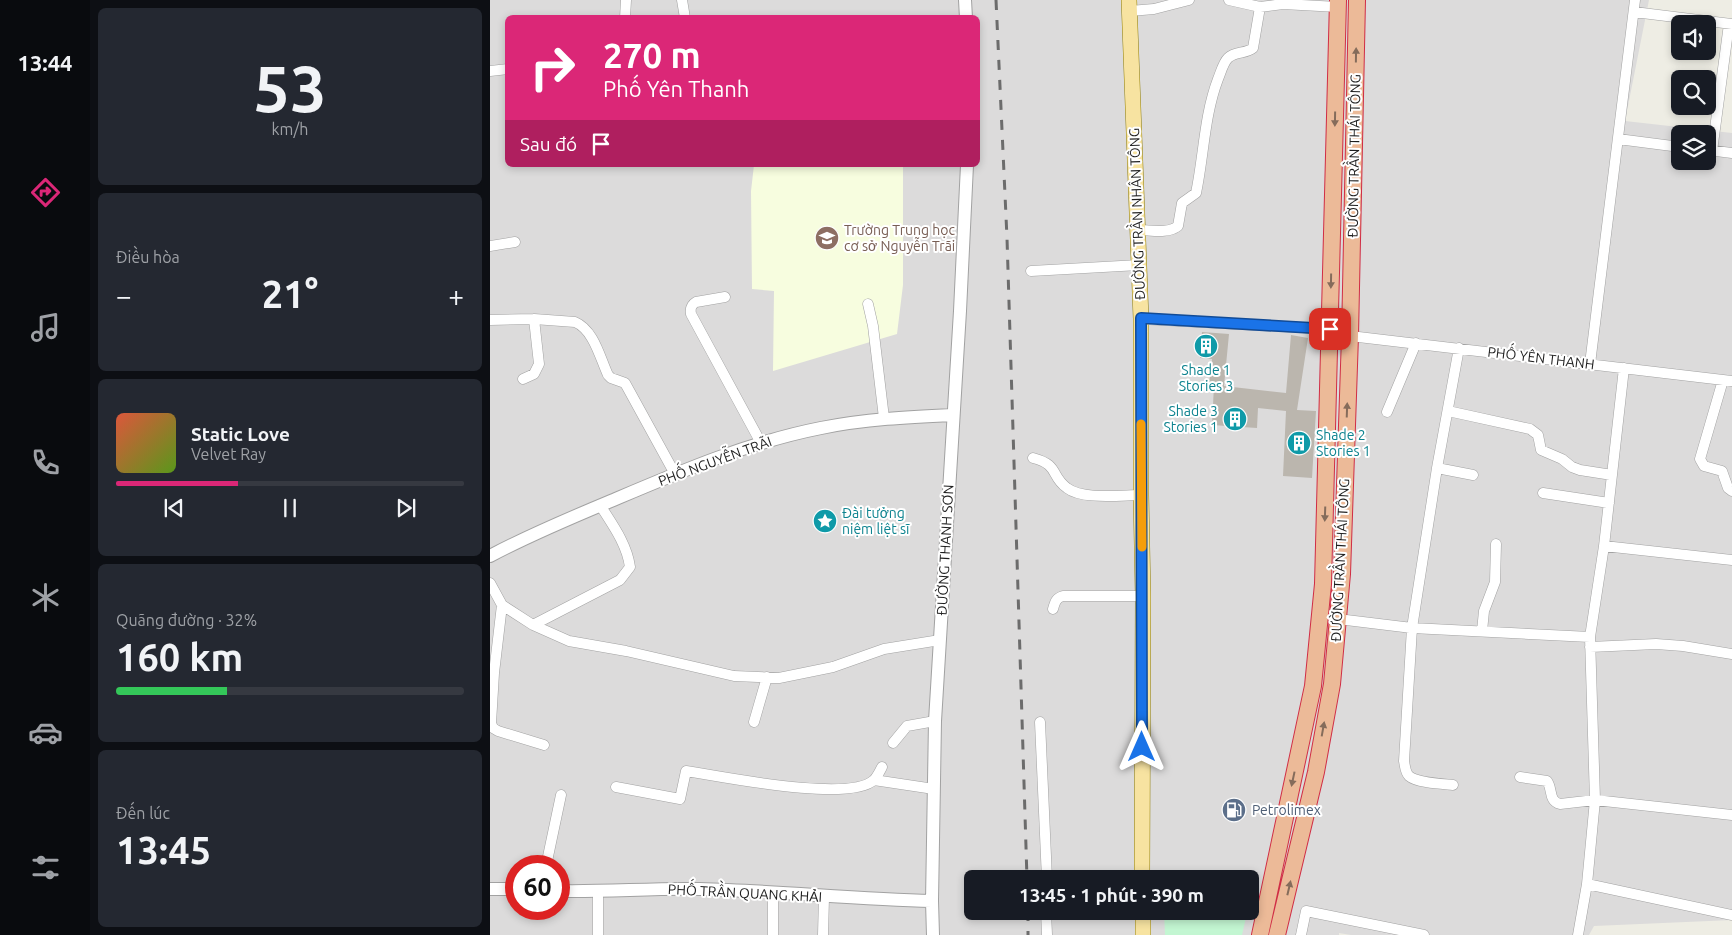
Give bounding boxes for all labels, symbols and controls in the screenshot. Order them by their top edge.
map controls [1671,15,1716,170]
button: sound [1671,15,1716,60]
icon: right [520,35,585,100]
text: 270 m [603,35,701,75]
one-way arrow [1352,47,1360,63]
text: 13:44 [17,50,73,75]
text: 53 [253,51,327,124]
button: search [1671,70,1716,115]
street label: ĐƯỜNG TRẦN THÁI TÔNG [1340,74,1363,238]
text: Phố Yên Thanh [603,76,749,101]
one-way arrow [1331,111,1339,127]
text: km/h [272,120,308,138]
button: layers [1671,125,1716,170]
street label: ĐƯỜNG TRẦN NHÂN TÔNG [1121,128,1148,300]
icon: arrive [587,130,615,158]
text: Sau đó [520,133,577,155]
icon: directions [28,175,63,210]
place label: Trường Trung học cơ sở Nguyễn Trãi [844,222,955,254]
school or university icon: Trường Trung học cơ sở Nguyễn Trãi [814,225,840,251]
text: Điều hòa [116,248,180,266]
text: 21° [262,273,318,315]
one-way arrow [1327,273,1335,289]
text: − [116,280,132,311]
text: + [448,280,464,311]
pin [1309,308,1351,350]
icon: music [28,310,63,345]
icon: arrive [1316,315,1344,343]
building icon: Shade 1 Stories 3 [1193,333,1219,359]
street label: PHỐ YÊN THANH [1487,339,1596,373]
place label: Shade 1 Stories 3 [1179,362,1233,394]
one-way arrow [1344,402,1352,418]
place label: Shade 3 Stories 1 [1163,403,1218,435]
building icon: Shade 3 Stories 1 [1222,406,1248,432]
text: Static Love [191,423,290,445]
place label: Shade 2 Stories 1 [1316,427,1371,459]
street label: PHỐ NGUYỄN TRÃI [654,429,774,489]
building icon: Shade 2 Stories 1 [1286,430,1312,456]
icon: phone [28,445,63,480]
text: Velvet Ray [191,445,266,463]
street label: ĐƯỜNG TRẦN THÁI TÔNG [1323,478,1352,642]
street label: ĐƯỜNG THANH SƠN [932,484,956,616]
icon: previous [160,494,188,522]
icon: pause [276,494,304,522]
icon: next [392,494,420,522]
place label: Đài tưởng niệm liệt sĩ [842,505,910,537]
one-way arrow [1321,506,1329,522]
place icon: Đài tưởng niệm liệt sĩ [812,508,838,534]
icon: climate [28,580,63,615]
text: Quãng đường · 32% [116,611,257,629]
text: 160 km [116,636,243,678]
icon: car [28,715,63,750]
position arrow [1115,720,1167,772]
one-way arrow [1320,720,1328,736]
one-way arrow [1289,771,1297,786]
fuel station icon: Petrolimex [1221,797,1247,823]
place label: Petrolimex [1252,802,1321,818]
text: Đến lúc [116,804,170,822]
text: 13:45 [116,829,211,871]
icon: filters [28,850,63,885]
speed limit sign: 60 [505,855,570,920]
street label: PHỐ TRẦN QUANG KHẢI [667,876,823,905]
one-way arrow [1285,879,1293,895]
text: 13:45 · 1 phút · 390 m [1019,884,1204,906]

